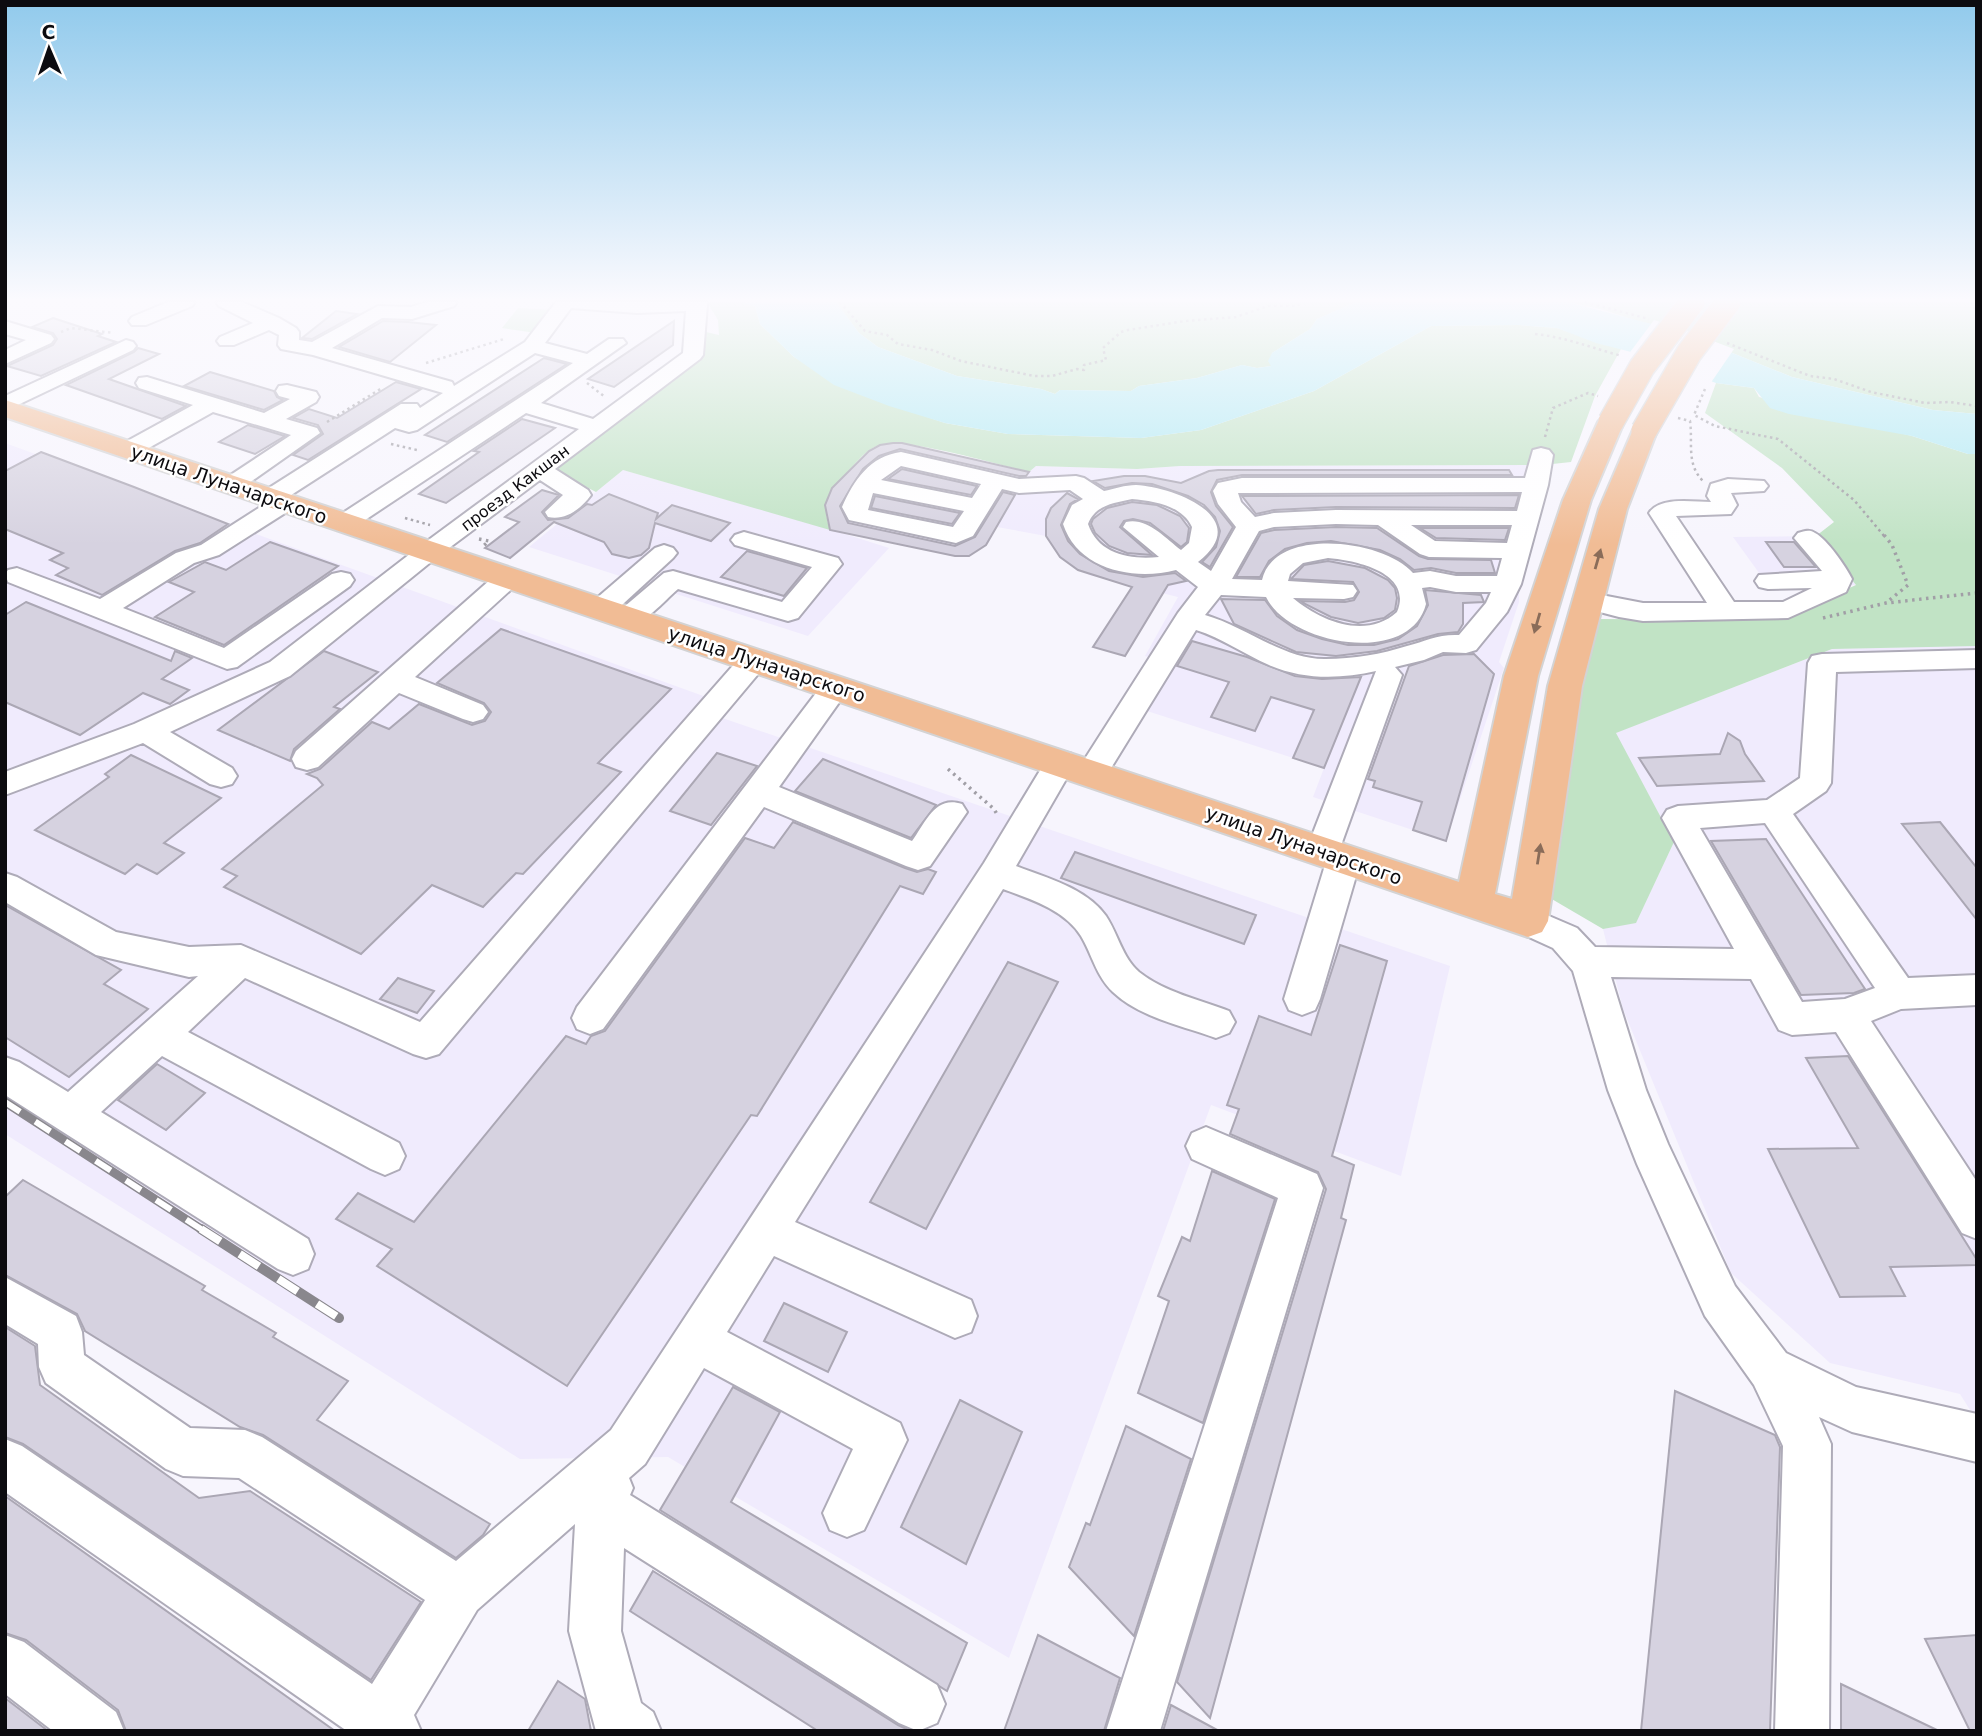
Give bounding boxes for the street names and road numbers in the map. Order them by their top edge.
street label: улица Луначарского [128,440,330,528]
street label: проезд Какшан [457,441,573,535]
street label: улица Луначарского [666,622,868,706]
street label: улица Луначарского [1203,801,1405,889]

